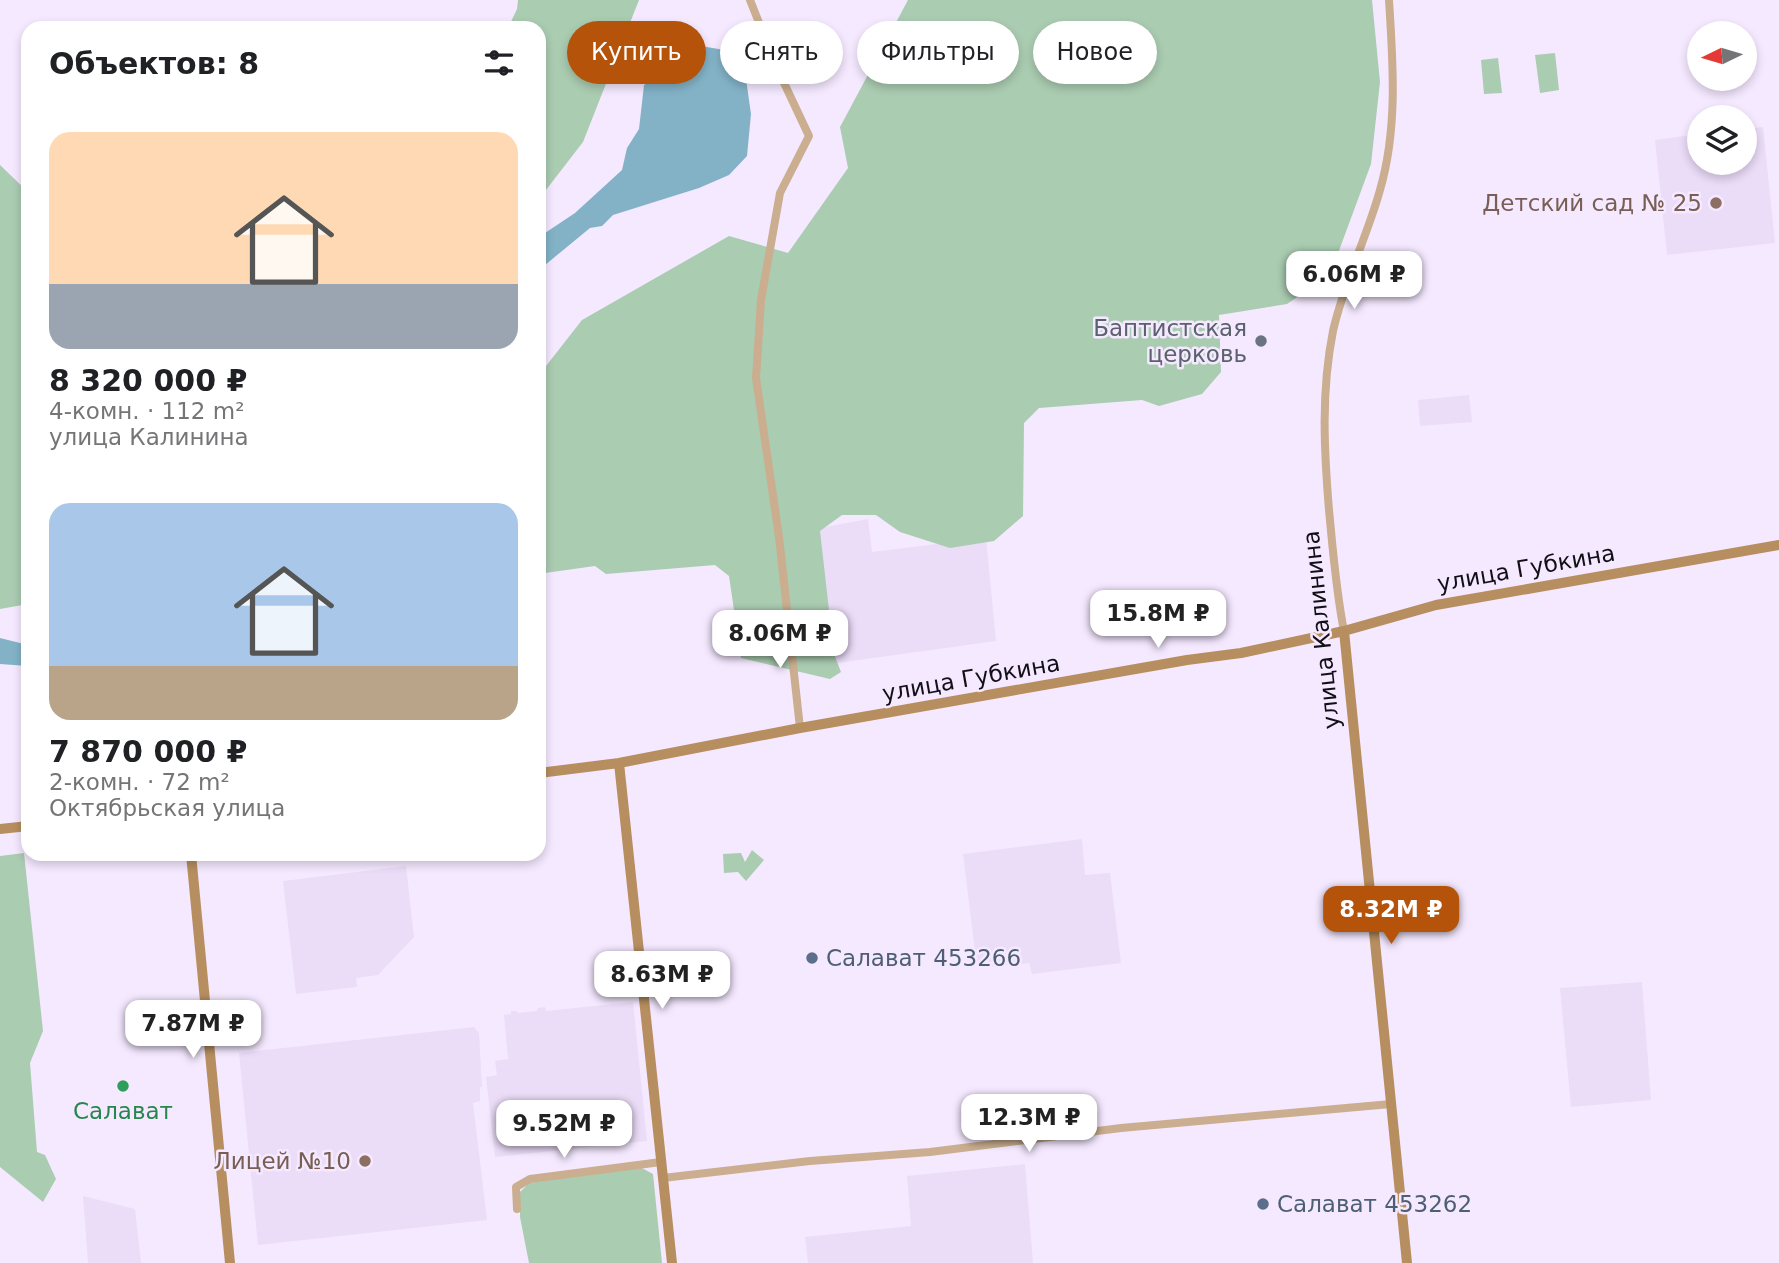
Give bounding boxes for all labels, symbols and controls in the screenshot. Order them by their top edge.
chip: Купить [567,21,706,84]
chip: Снять [720,21,843,84]
chip: Фильтры [857,21,1019,84]
chip: Новое [1033,21,1157,84]
north arrow [1687,21,1757,91]
map controls [1687,21,1757,175]
icon: filters [480,44,518,82]
text: Объектов: 8 [49,46,259,81]
button: layers [1687,105,1757,175]
icon: home [221,177,347,303]
place label: Детский сад № 25 [1482,190,1702,216]
marker: Детский сад № 25 [1708,195,1724,211]
pin: 6.06M ₽ [1289,252,1419,311]
text: 6.06M ₽ [1302,261,1406,287]
place label: Баптистская церковь [1093,315,1247,367]
marker: Баптистская церковь [1253,333,1269,349]
text: 8 320 000 ₽ [49,363,247,398]
text: 4-комн. · 112 m² [49,398,244,424]
text: улица Калинина [49,424,249,450]
street label: улица Калинина [1298,529,1344,731]
street label: улица Губкина [1435,540,1617,596]
icon: home [221,548,347,674]
pin: 15.8M ₽ [1093,590,1223,650]
text: 15.8M ₽ [1106,600,1210,626]
pin: 8.06M ₽ [715,610,845,670]
text: 8.06M ₽ [728,620,832,646]
street label: улица Губкина [880,650,1062,706]
text: 7 870 000 ₽ [49,734,247,769]
text: 2-комн. · 72 m² [49,769,230,795]
text: Октябрьская улица [49,795,285,821]
pin: 8.32M ₽ [1326,886,1456,946]
text: 8.32M ₽ [1339,896,1443,922]
place label: Салават 453266 [826,945,1021,971]
marker: Салават 453266 [804,950,820,966]
pin: 8.63M ₽ [597,951,727,1011]
text: 8.63M ₽ [610,961,714,987]
pin: 7.87M ₽ [128,1000,258,1060]
text: 7.87M ₽ [141,1010,245,1036]
marker: Салават [115,1078,131,1094]
pin: 12.3M ₽ [964,1094,1094,1154]
place label: Салават [73,1098,173,1124]
pin: 9.52M ₽ [499,1100,629,1160]
text: 12.3M ₽ [977,1104,1081,1130]
text: 9.52M ₽ [512,1110,616,1136]
place label: Лицей №10 [214,1148,351,1174]
marker: Лицей №10 [357,1153,373,1169]
place label: Салават 453262 [1277,1191,1472,1217]
marker: Салават 453262 [1255,1196,1271,1212]

